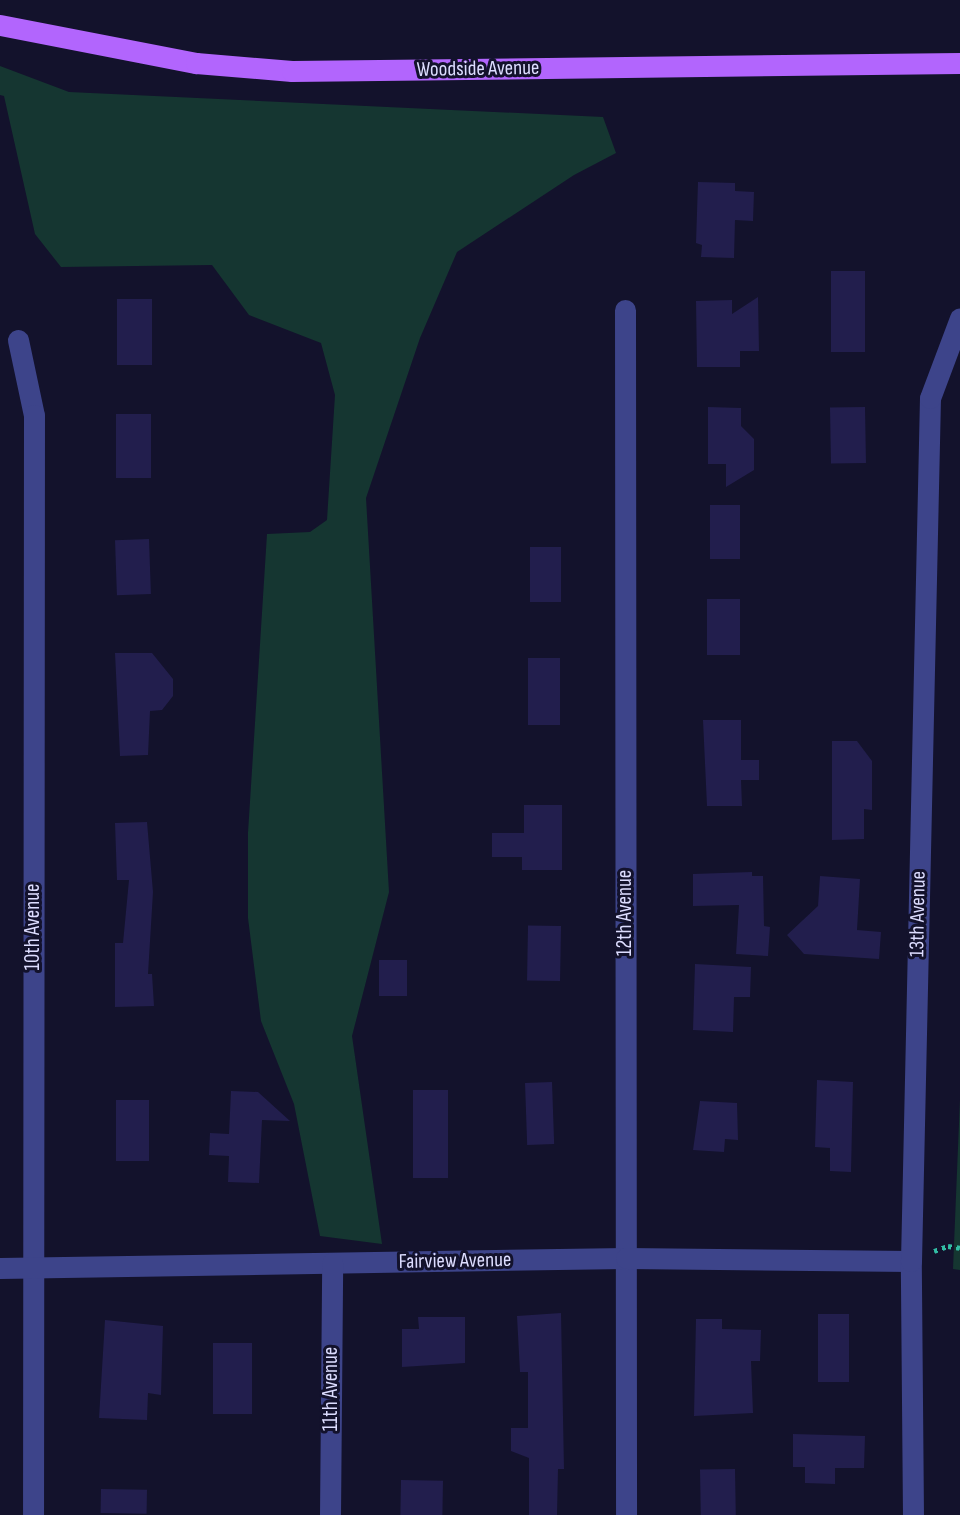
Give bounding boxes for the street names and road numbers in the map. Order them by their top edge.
street label: Woodside Avenue [416,55,540,83]
street label: 12th Avenue [612,870,638,956]
street label: 13th Avenue [905,871,931,957]
street label: 10th Avenue [20,884,46,970]
street label: Fairview Avenue [398,1247,512,1275]
street label: 11th Avenue [318,1347,344,1431]

